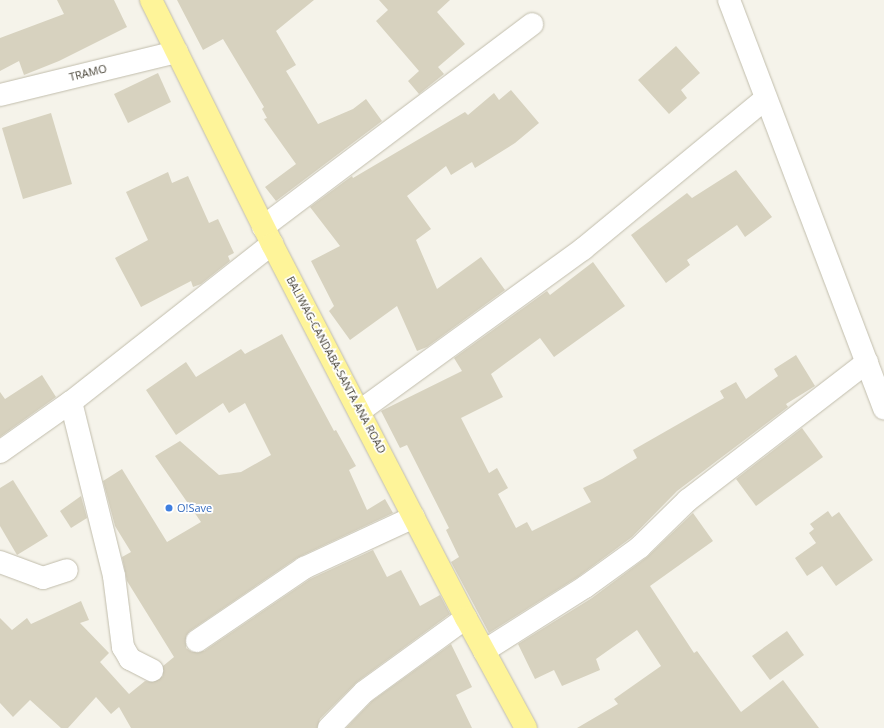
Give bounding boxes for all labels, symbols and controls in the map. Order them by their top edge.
street label: TRAMO [68,62,108,84]
street label: BALIWAG-CANDABA-SANTA ANA ROAD [284,274,388,456]
place label: O!Save [177,501,212,515]
marker: O!Save [164,503,174,513]

